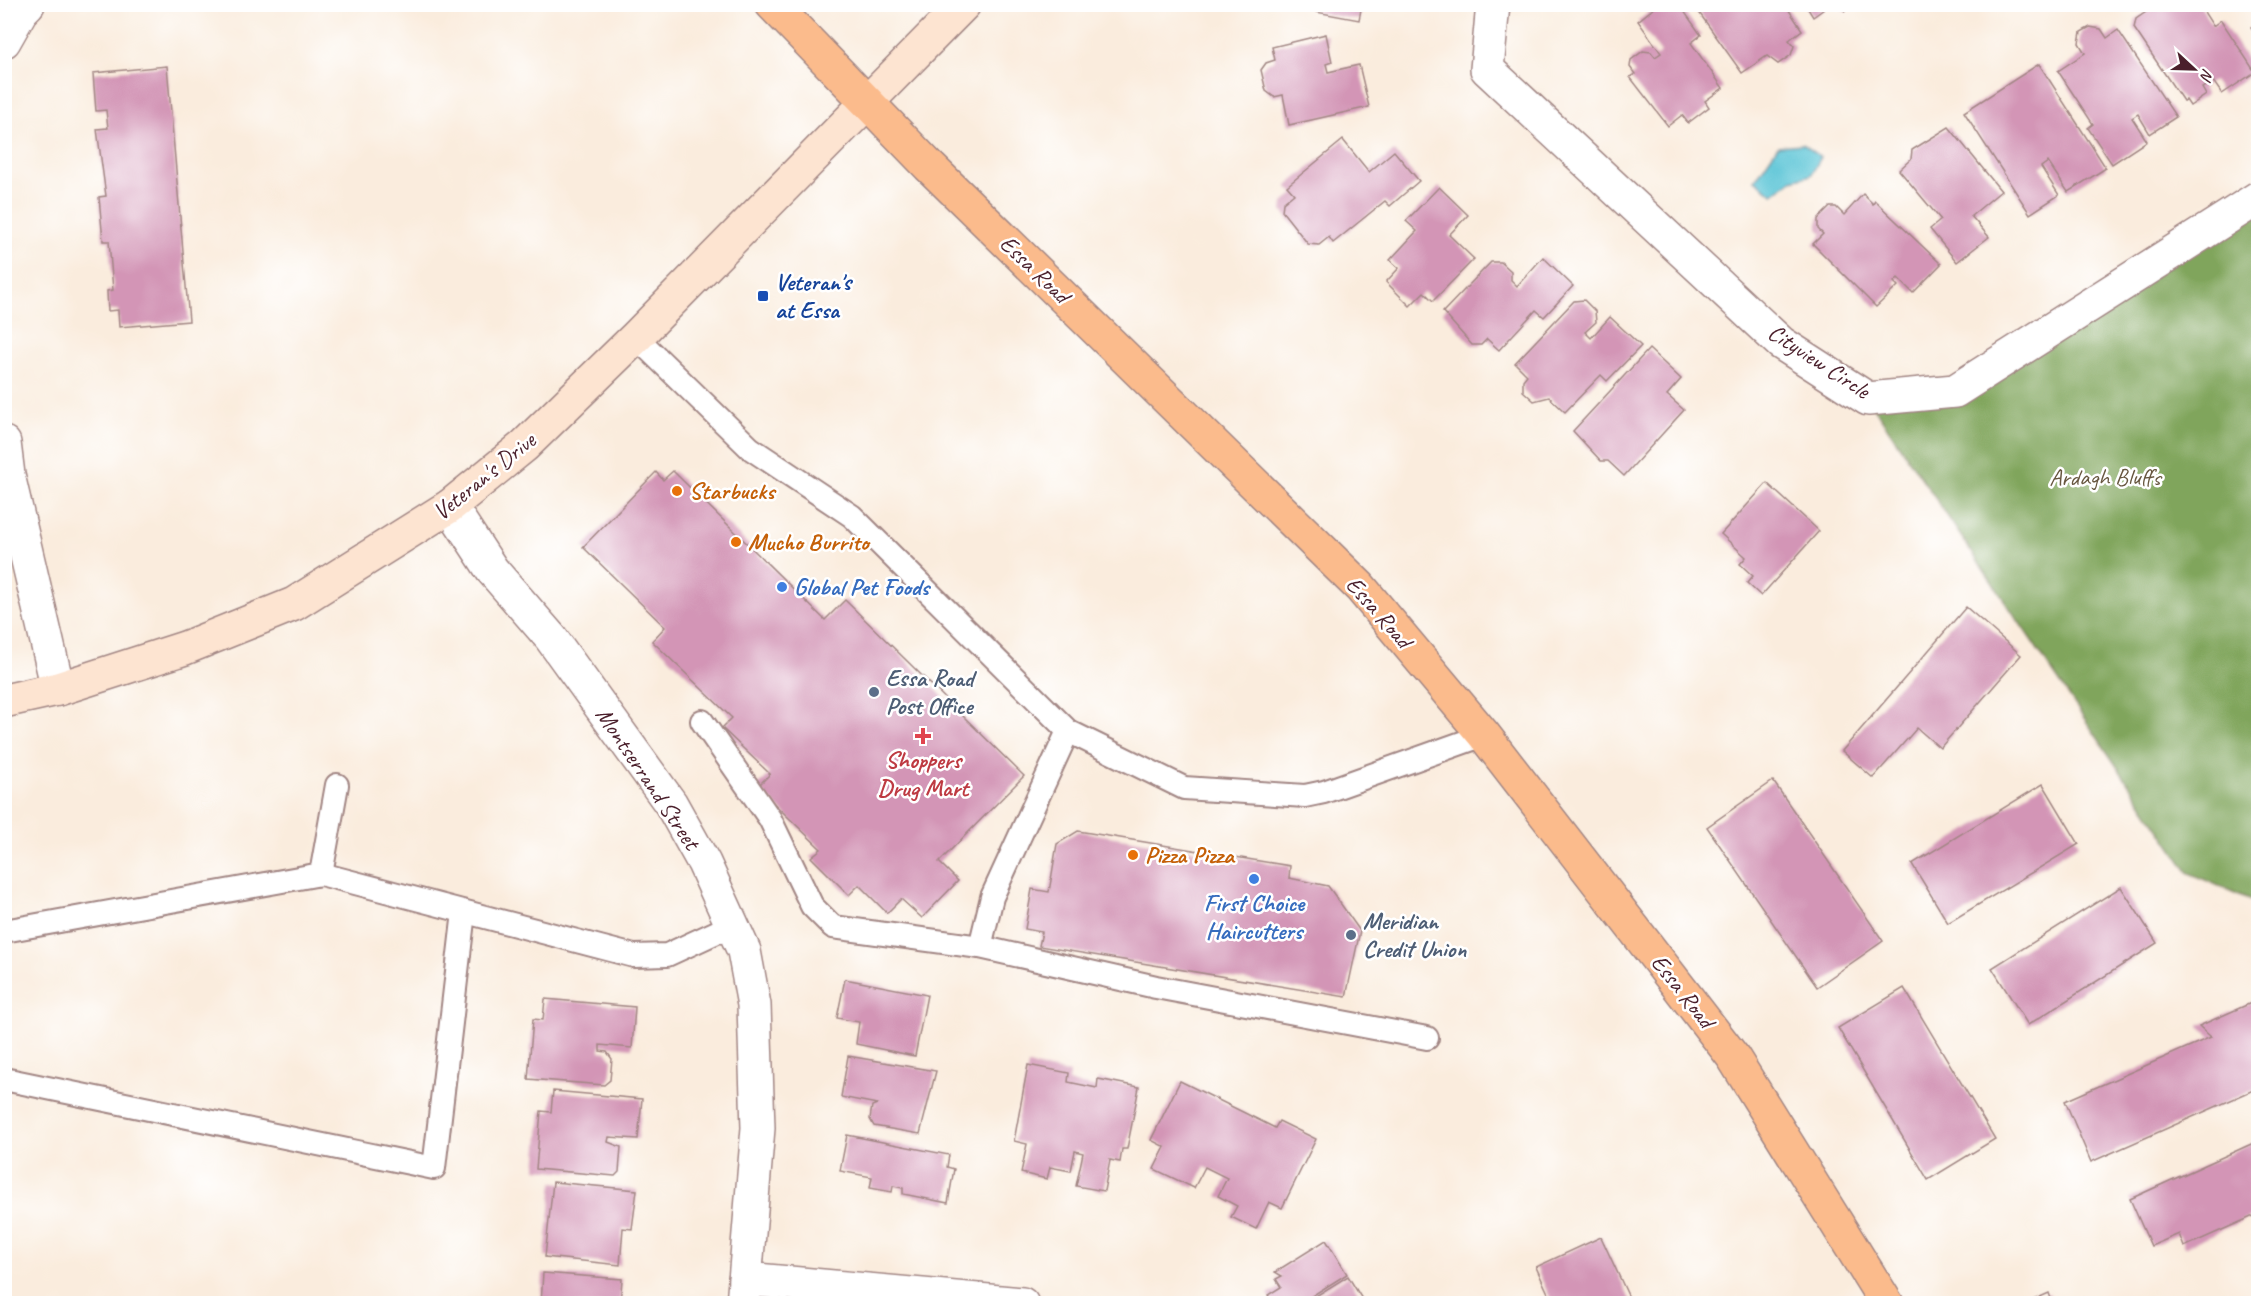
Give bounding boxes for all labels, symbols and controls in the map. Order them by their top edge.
north arrow [2164,39,2224,99]
text: N [2195,66,2218,85]
street label: Essa Road [994,228,1079,312]
place label: Veteran's at Essa [775,267,854,325]
marker: Veteran's at Essa [756,289,770,303]
street label: Cityview Circle [1762,317,1878,406]
street label: Veteran's Drive [427,424,543,526]
park label: Ardagh Bluffs [2049,462,2163,492]
place label: Starbucks [689,476,777,506]
marker: Starbucks [670,484,684,498]
place label: Mucho Burrito [748,527,871,557]
marker: Mucho Burrito [729,535,743,549]
street label: Essa Road [1340,570,1421,657]
place label: Global Pet Foods [794,572,932,602]
marker: Global Pet Foods [775,580,789,594]
place label: Essa Road Post Office [886,663,978,721]
marker: Essa Road Post Office [867,685,881,699]
street label: Montserrand Street [589,701,708,857]
marker: Shoppers Drug Mart [916,729,930,743]
place label: Shoppers Drug Mart [878,745,971,803]
place label: Pizza Pizza [1145,840,1236,870]
marker: Pizza Pizza [1126,848,1140,862]
marker: First Choice Haircutters [1247,872,1261,886]
place label: First Choice Haircutters [1204,888,1306,946]
place label: Meridian Credit Union [1363,906,1467,964]
marker: Meridian Credit Union [1344,928,1358,942]
street label: Essa Road [1645,948,1723,1037]

